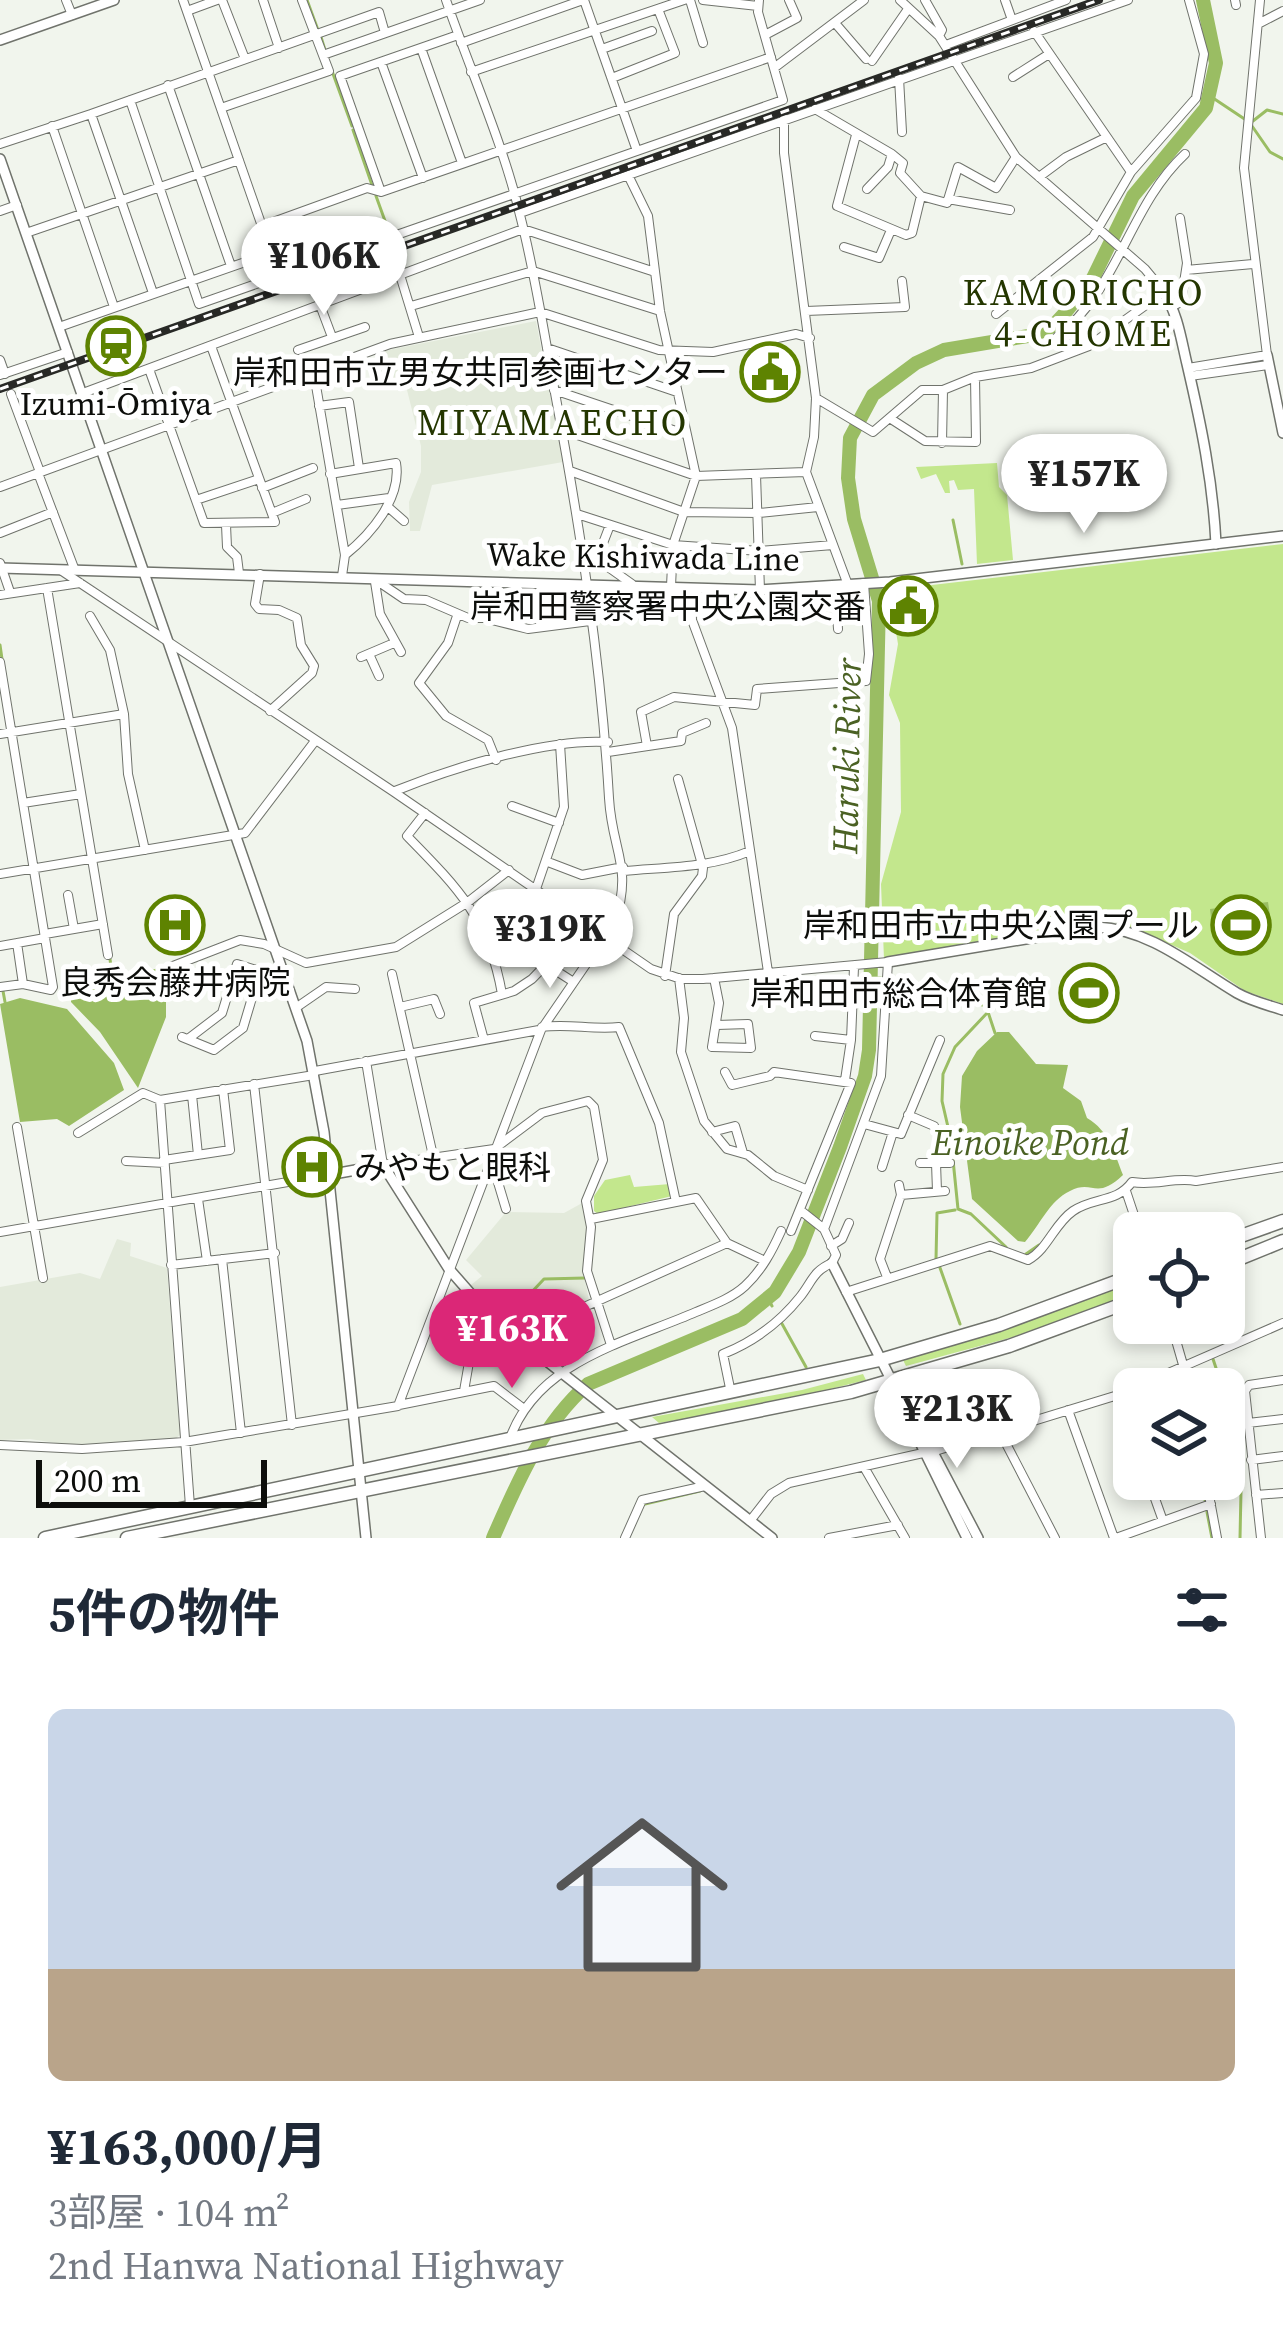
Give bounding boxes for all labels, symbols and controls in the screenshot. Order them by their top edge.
pin: ¥106K [240,216,408,318]
text: ¥106K [268,228,380,281]
district label: KAMORICHO 4-CHOME [963,268,1205,358]
station icon: Izumi-Ōmiya [85,315,147,377]
public building icon: 岸和田市立男女共同参画センター [739,341,801,403]
place label: 岸和田市立男女共同参画センター [233,350,728,395]
place label: Izumi-Ōmiya [20,381,212,426]
district label: MIYAMAECHO [417,398,689,447]
pin: ¥157K [1000,434,1168,536]
text: ¥157K [1028,446,1140,499]
street label: Wake Kishiwada Line [486,531,800,582]
public building icon: 岸和田警察署中央公園交番 [877,575,939,637]
place label: 岸和田警察署中央公園交番 [470,584,866,629]
water label: Haruki River [820,656,873,855]
pin: ¥319K [466,889,634,991]
hospital icon: 良秀会藤井病院 [144,894,206,956]
sports icon: 岸和田市立中央公園プール [1210,894,1272,956]
text: ¥319K [494,901,606,954]
place label: 岸和田市立中央公園プール [803,903,1199,948]
place label: 良秀会藤井病院 [60,960,291,1005]
sports icon: 岸和田市総合体育館 [1058,962,1120,1024]
place label: 岸和田市総合体育館 [750,971,1047,1016]
water label: Einoike Pond [930,1118,1129,1167]
hospital icon: みやもと眼科 [281,1136,343,1198]
place label: みやもと眼科 [354,1145,551,1190]
map controls [1113,1212,1245,1500]
button: locate [1113,1212,1245,1344]
pin: ¥163K [428,1289,596,1391]
text: ¥163K [456,1301,568,1354]
button: layers [1113,1368,1245,1500]
pin: ¥213K [873,1369,1041,1471]
text: ¥213K [901,1381,1013,1434]
scale bar [36,1454,267,1507]
text: 200 m [54,1458,141,1503]
icon: filters [1169,1577,1235,1643]
text: 5件の物件 [48,1578,280,1648]
icon: home [534,1787,750,2003]
text: ¥163,000/月 [48,2111,328,2181]
text: 3部屋 · 104 m² [48,2186,290,2239]
text: 2nd Hanwa National Highway [48,2239,564,2292]

